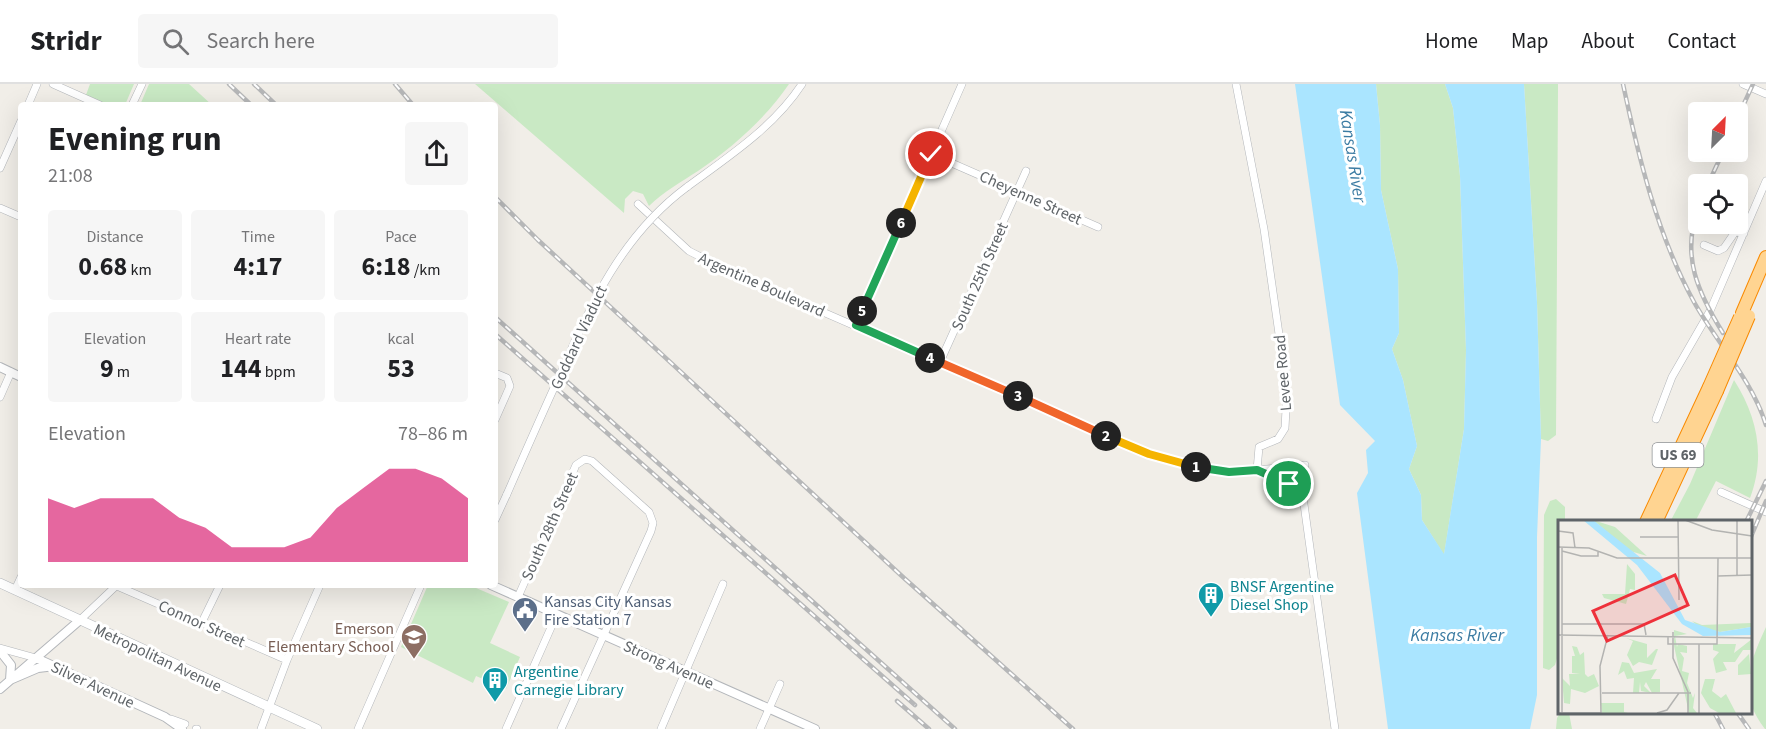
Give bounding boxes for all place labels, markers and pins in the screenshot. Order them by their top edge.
pin [905,128,956,179]
pin: 6 [886,208,916,238]
pin: 5 [847,296,877,326]
pin: 4 [915,343,945,373]
pin: 3 [1003,381,1033,411]
pin: 2 [1091,421,1121,451]
pin: 1 [1181,452,1211,482]
pin [1263,458,1314,509]
place label: BNSF Argentine Diesel Shop [1230,576,1334,616]
building icon: BNSF Argentine Diesel Shop [1196,580,1226,618]
place label: Kansas City Kansas Fire Station 7 [544,591,672,631]
public building icon: Kansas City Kansas Fire Station 7 [510,595,540,633]
place label: Emerson Elementary School [268,618,394,658]
school or university icon: Emerson Elementary School [399,622,429,660]
place label: Argentine Carnegie Library [514,661,624,701]
building icon: Argentine Carnegie Library [480,665,510,703]

